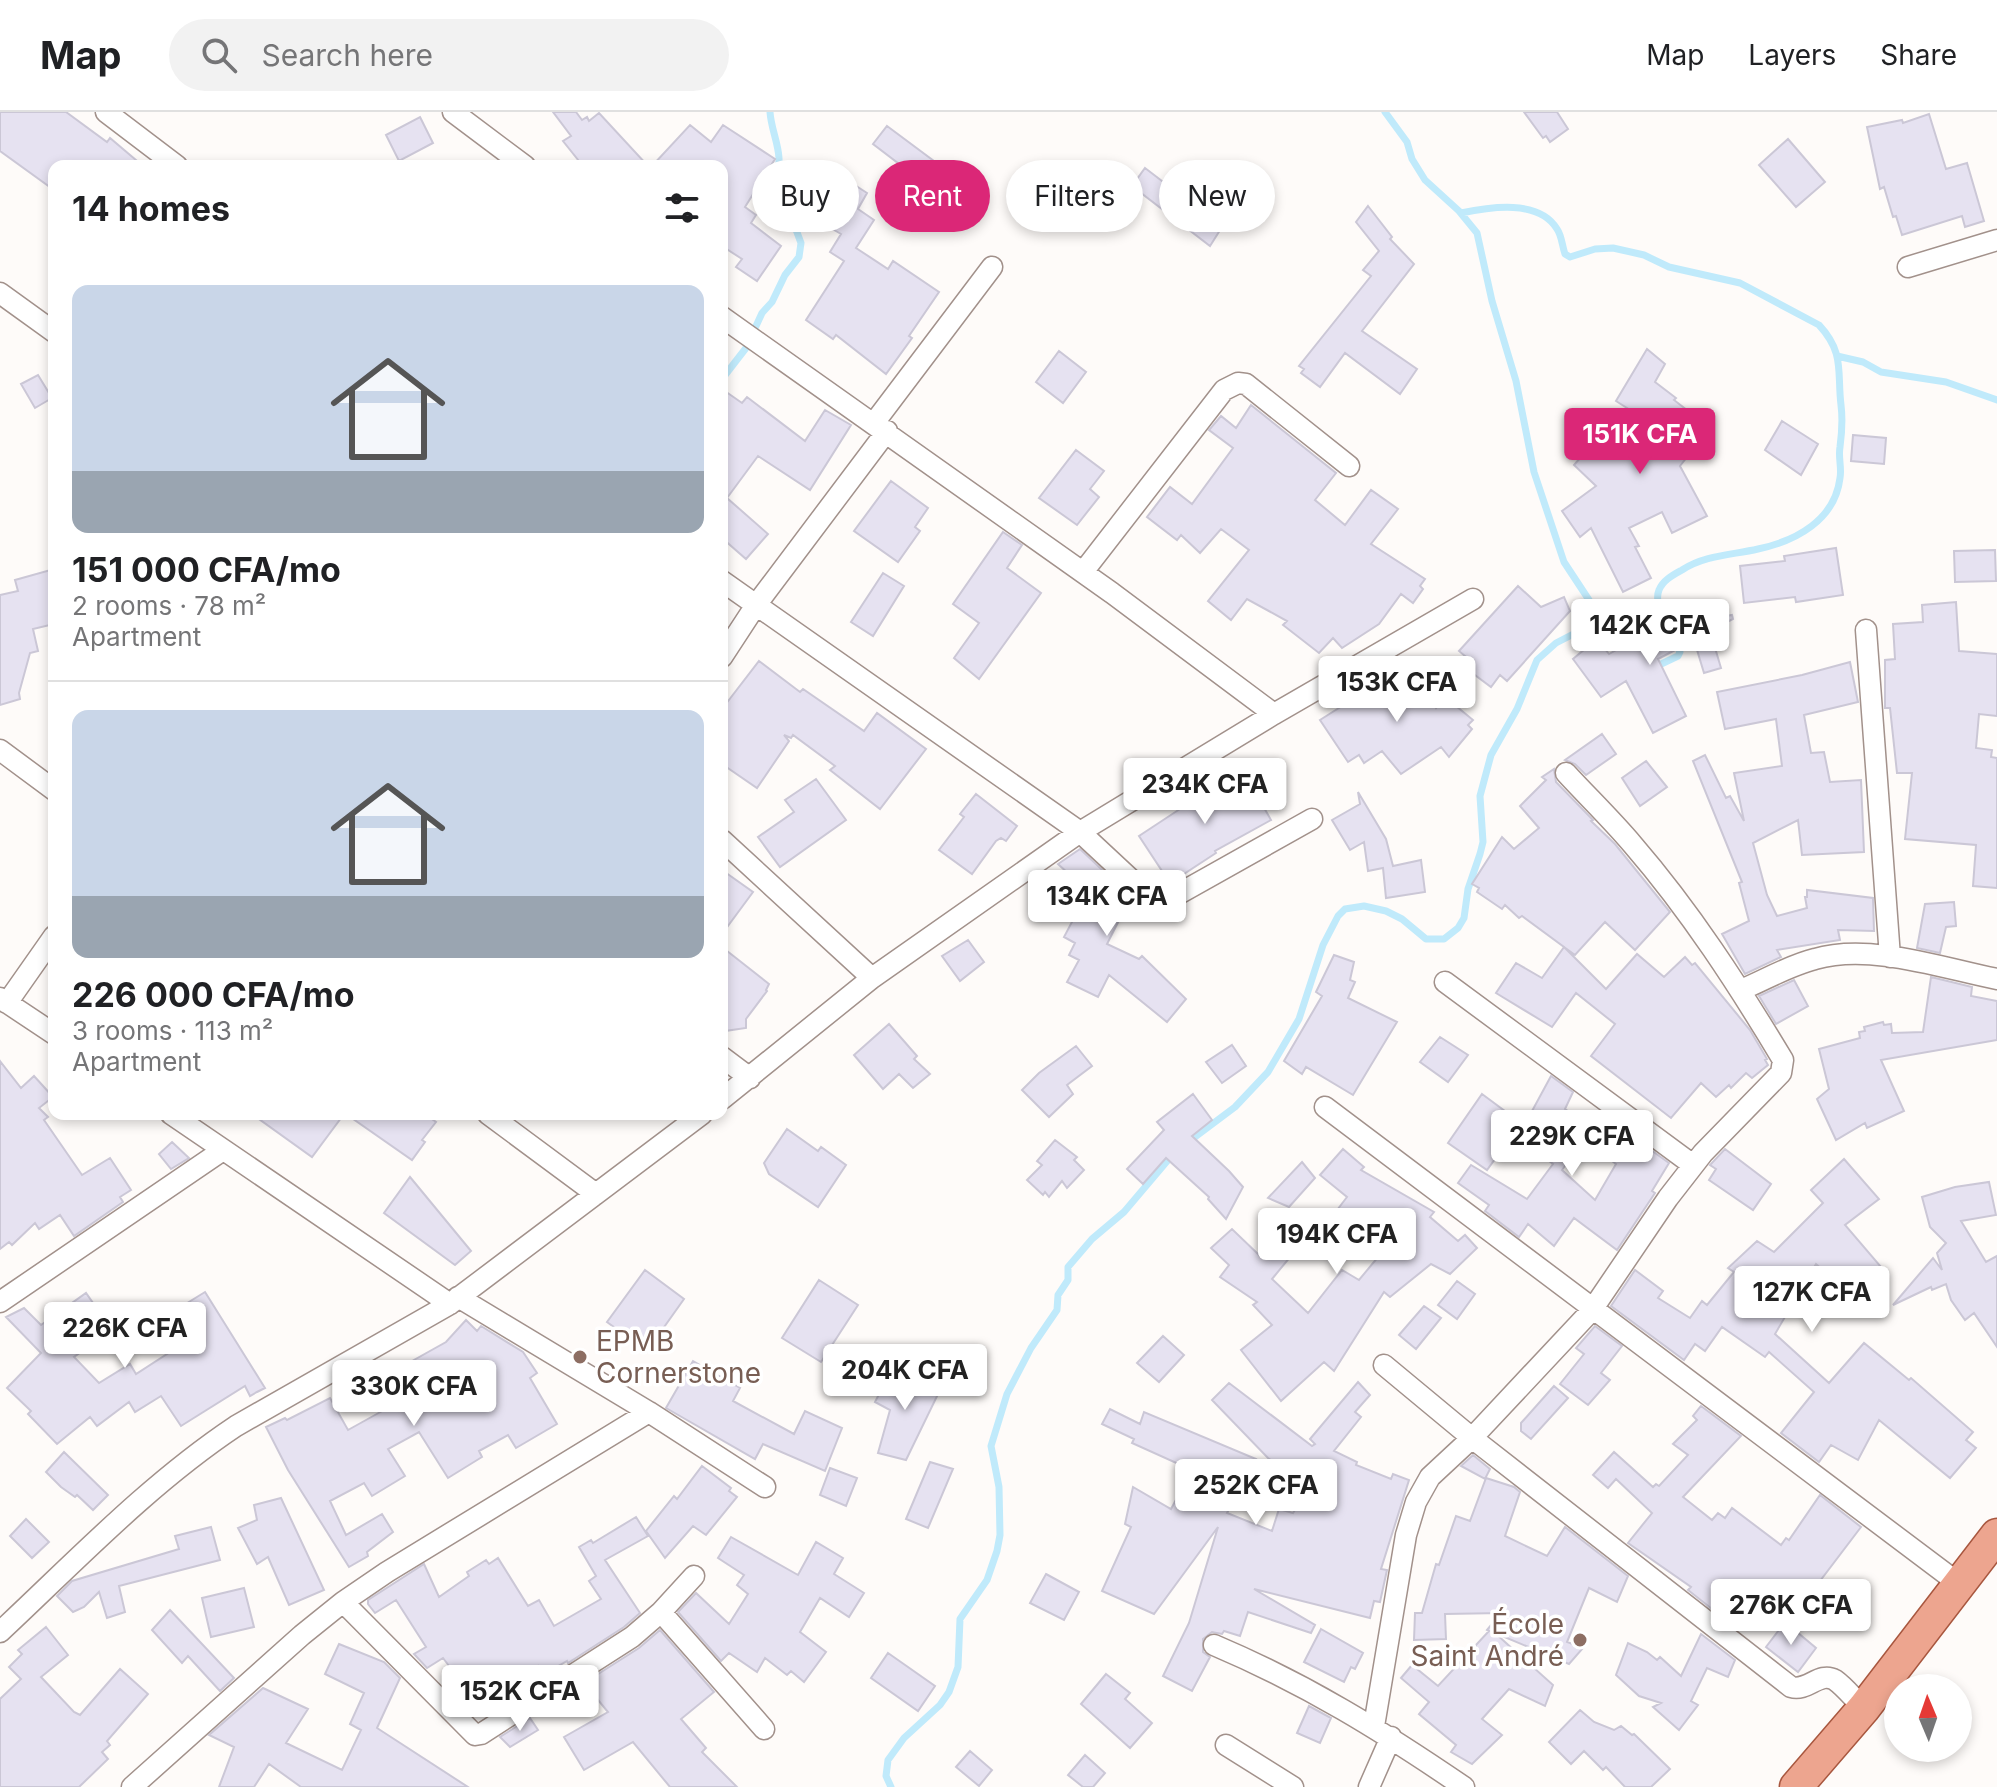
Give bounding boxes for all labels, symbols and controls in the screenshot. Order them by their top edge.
search box [169,19,729,91]
text: Map [40,32,121,78]
icon: search [197,33,241,77]
text: Search here [261,37,433,73]
text: Map [1646,38,1704,72]
text: Layers [1748,38,1836,72]
text: Share [1880,38,1957,72]
chip: Buy [752,160,859,232]
chip: Rent [875,160,990,232]
chip: Filters [1006,160,1143,232]
chip: New [1159,160,1275,232]
icon: filters [660,186,704,230]
text: 14 homes [72,188,230,229]
icon: home [316,337,460,481]
pin: 151K CFA [1557,408,1723,476]
text: 151K CFA [1582,418,1698,449]
text: 151 000 CFA/mo [72,549,341,590]
text: 2 rooms · 78 m² [72,590,266,621]
pin: 142K CFA [1567,599,1733,667]
text: 142K CFA [1589,609,1711,640]
text: Apartment [72,621,201,652]
pin: 153K CFA [1314,656,1480,724]
text: 153K CFA [1336,666,1458,697]
pin: 234K CFA [1122,758,1288,826]
icon: home [316,762,460,906]
text: 234K CFA [1141,768,1269,799]
pin: 134K CFA [1024,870,1190,938]
text: 134K CFA [1046,880,1168,911]
text: 226 000 CFA/mo [72,974,355,1015]
text: 3 rooms · 113 m² [72,1015,273,1046]
text: Apartment [72,1046,201,1077]
pin: 229K CFA [1489,1110,1655,1178]
text: 229K CFA [1509,1120,1635,1151]
pin: 194K CFA [1254,1208,1420,1276]
text: 194K CFA [1276,1218,1398,1249]
pin: 127K CFA [1729,1266,1895,1334]
text: 127K CFA [1752,1276,1872,1307]
pin: 226K CFA [42,1302,208,1370]
text: 226K CFA [62,1312,188,1343]
place label: EPMB Cornerstone [596,1324,761,1390]
pin: 204K CFA [822,1344,988,1412]
marker: EPMB Cornerstone [571,1348,589,1366]
text: 204K CFA [841,1354,969,1385]
pin: 330K CFA [331,1360,497,1428]
text: 330K CFA [350,1370,478,1401]
pin: 252K CFA [1173,1459,1339,1527]
text: 252K CFA [1193,1469,1319,1500]
pin: 276K CFA [1708,1579,1874,1647]
text: 276K CFA [1729,1589,1853,1620]
place label: École Saint André [1411,1606,1564,1673]
marker: École Saint André [1571,1631,1589,1649]
pin: 152K CFA [437,1665,603,1733]
north arrow [1884,1674,1972,1762]
map controls [1884,1674,1972,1762]
text: 152K CFA [460,1675,580,1706]

